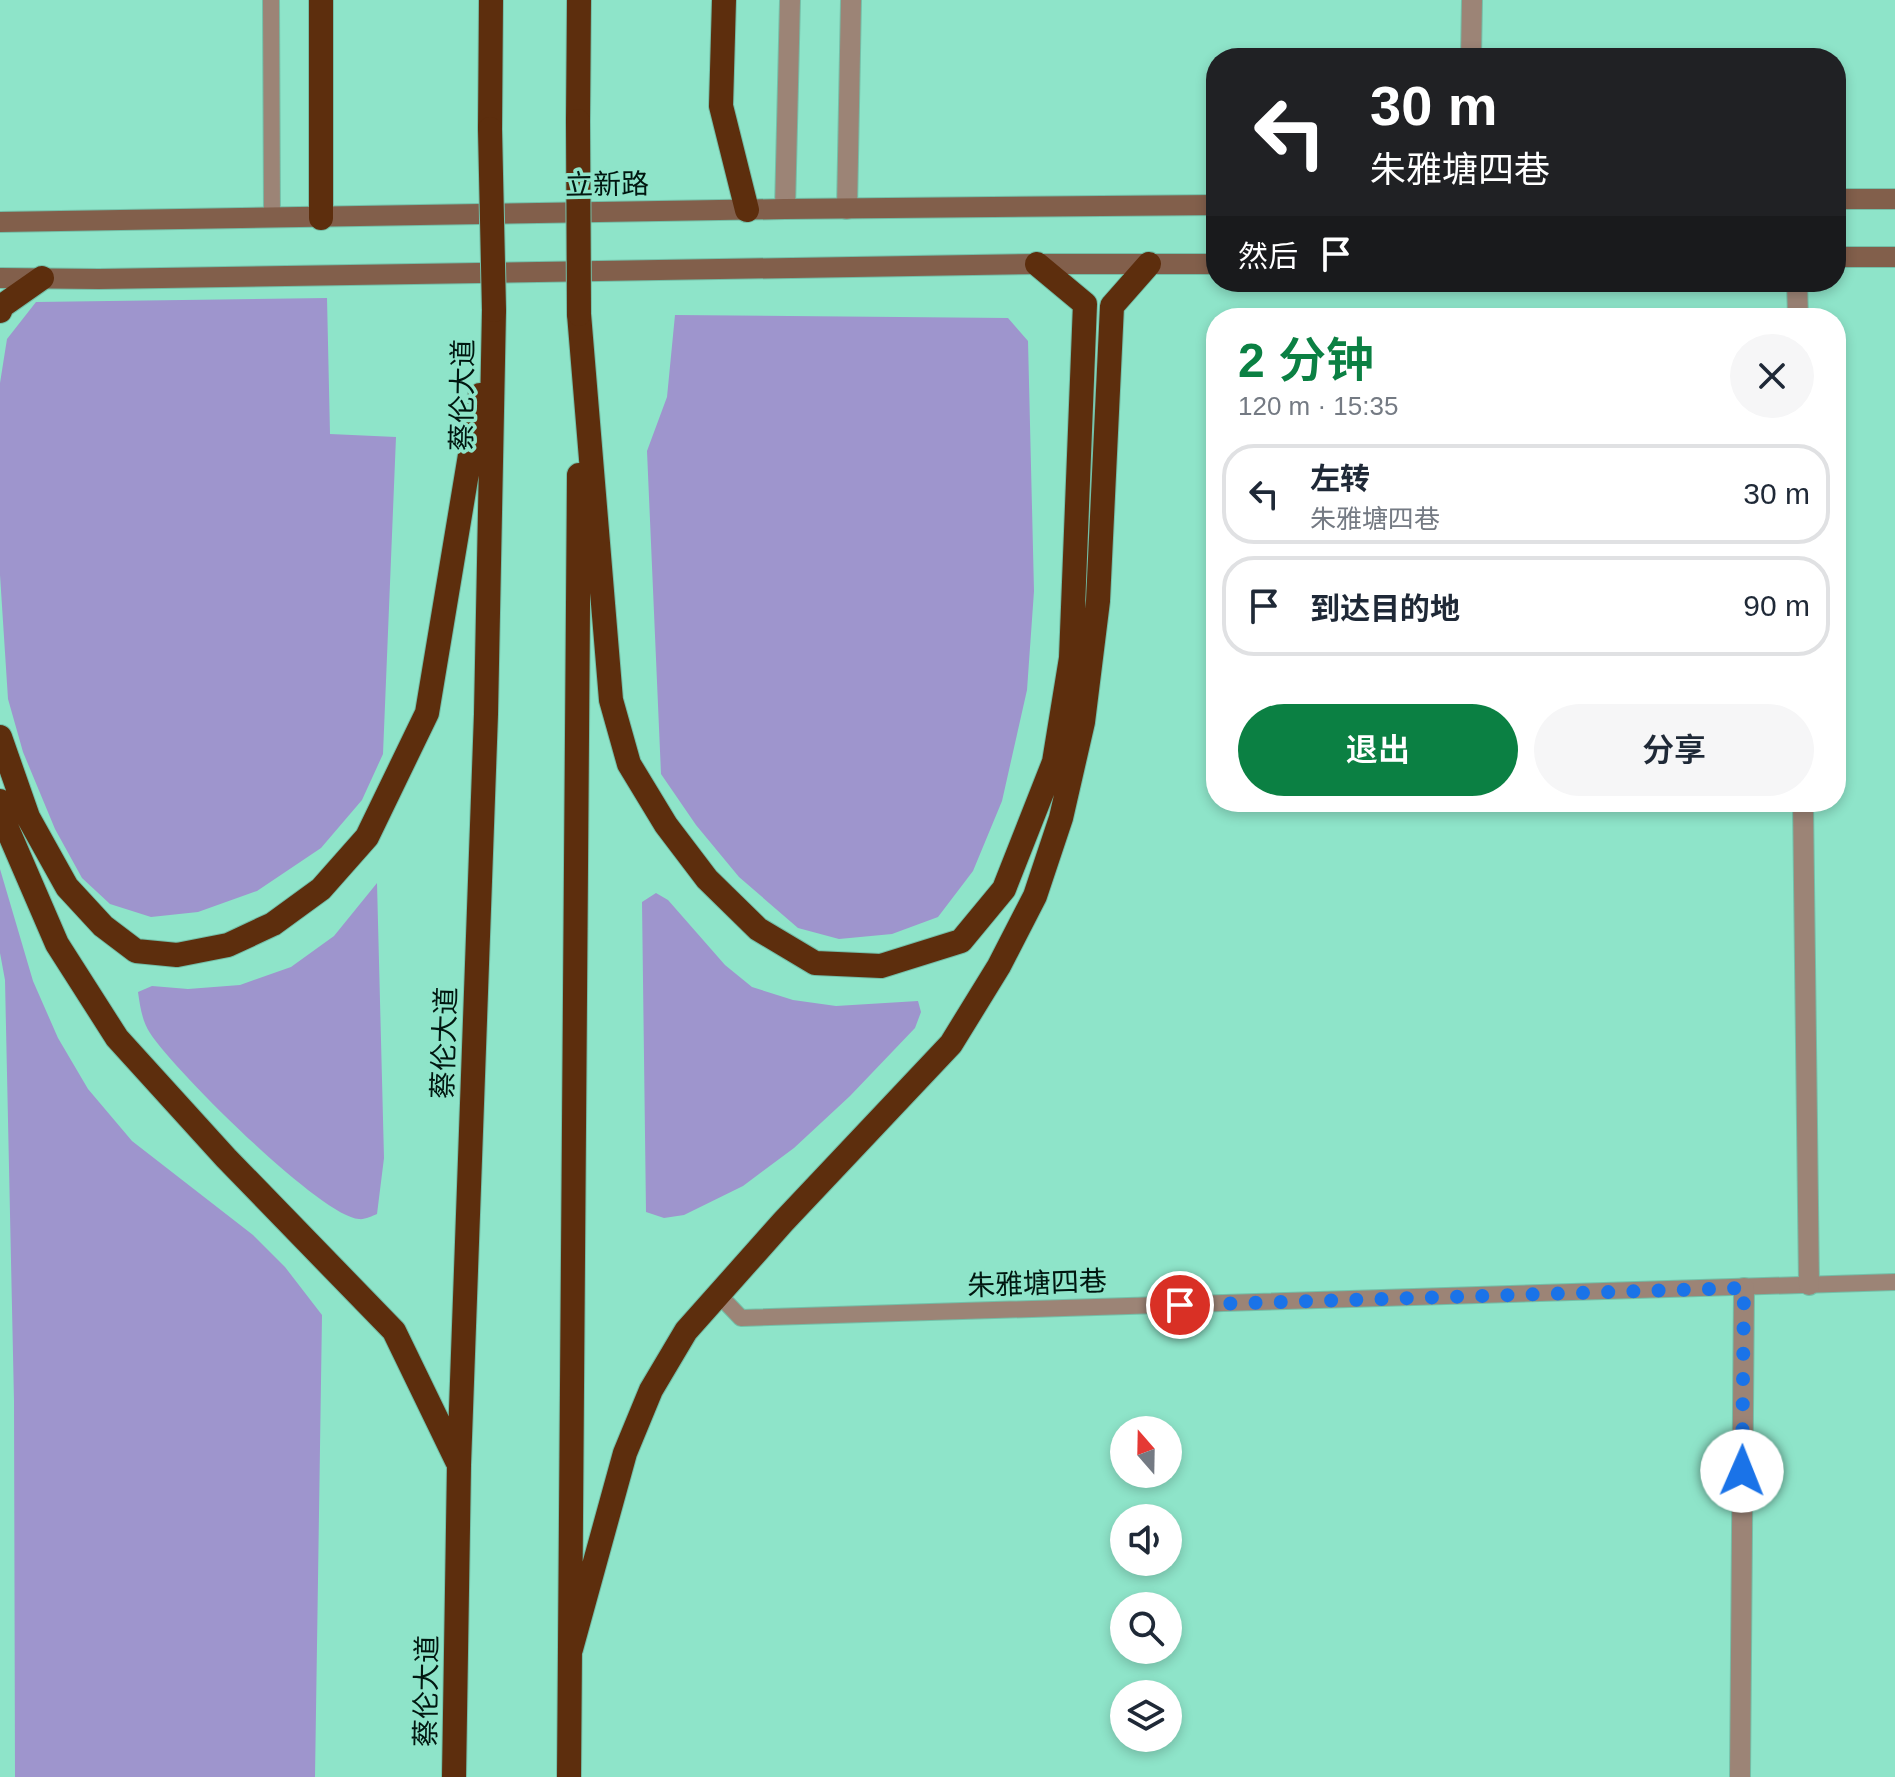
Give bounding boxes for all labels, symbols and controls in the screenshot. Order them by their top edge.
text: 30 m [1370,74,1498,137]
icon: left [1238,80,1342,184]
text: 朱雅塘四巷 [1370,149,1550,190]
street label: 立新路 [565,168,649,201]
icon: arrive [1314,232,1358,276]
text: 然后 [1238,240,1298,273]
text: 2 分钟 [1238,334,1374,387]
button: close [1730,334,1814,418]
street label: 蔡伦大道 [446,339,479,451]
text: 120 m · 15:35 [1238,391,1398,421]
text: 左转 [1310,462,1370,495]
icon: left [1242,472,1286,516]
text: 30 m [1743,477,1810,510]
text: 朱雅塘四巷 [1310,504,1440,534]
icon: arrive [1242,584,1286,628]
text: 90 m [1743,589,1810,622]
text: 到达目的地 [1310,592,1460,625]
button: 退出 [1238,704,1518,796]
button: 分享 [1534,704,1814,796]
street label: 蔡伦大道 [427,987,462,1100]
street label: 朱雅塘四巷 [967,1266,1108,1301]
pin [1146,1271,1214,1339]
icon: arrive [1158,1283,1202,1327]
north arrow [1110,1416,1182,1488]
map controls [1110,1416,1182,1752]
position arrow [1700,1429,1784,1513]
button: sound [1110,1504,1182,1576]
button: search [1110,1592,1182,1664]
street label: 蔡伦大道 [410,1635,443,1747]
button: layers [1110,1680,1182,1752]

